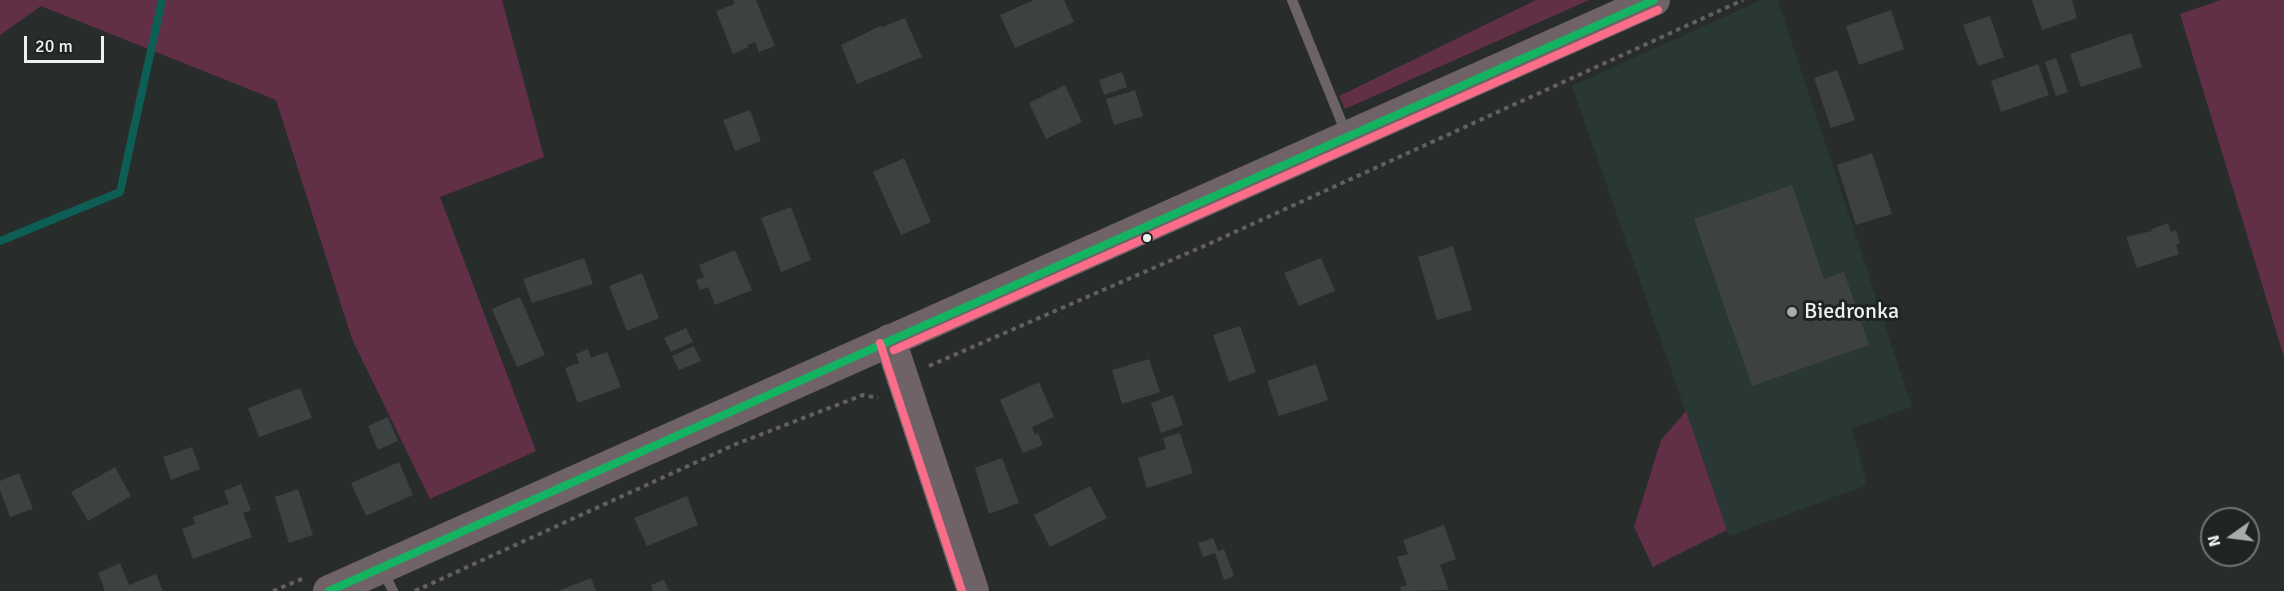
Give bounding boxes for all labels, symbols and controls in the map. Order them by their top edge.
scale bar [27,24,106,62]
text: 20 m [35,35,73,57]
unlabelled marker [1141,232,1153,244]
place label: Biedronka [1804,299,1899,325]
marker: Biedronka [1785,305,1799,319]
north arrow [2200,507,2260,567]
text: N [2203,533,2226,549]

